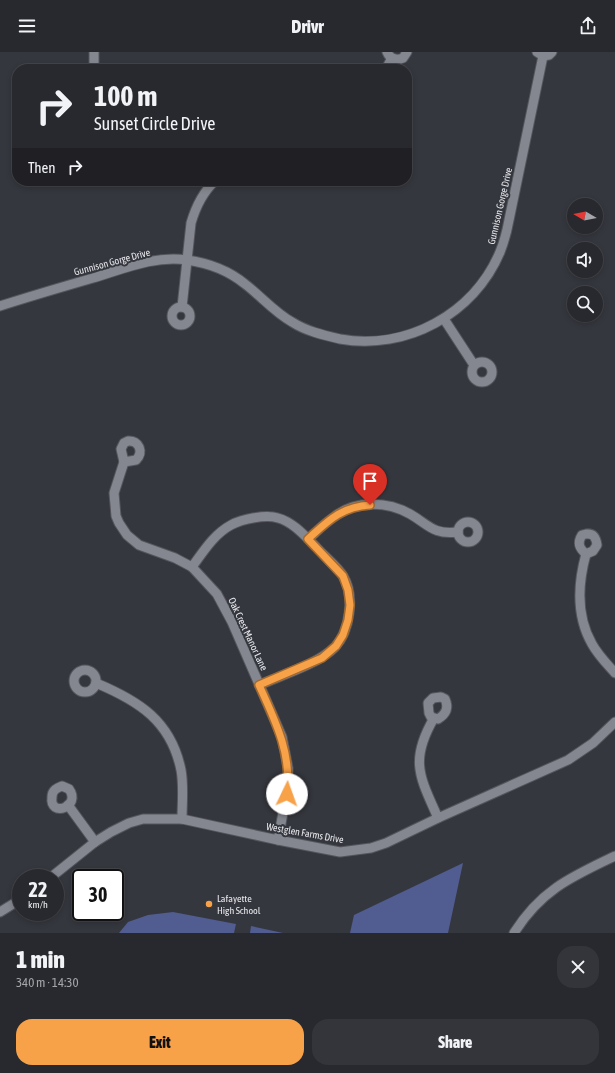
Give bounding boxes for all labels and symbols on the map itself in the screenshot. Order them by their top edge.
street label: Gunnison Gorge Drive [486,166,514,246]
north arrow [567,198,603,234]
street label: Gunnison Gorge Drive [73,246,152,277]
pin [353,464,387,505]
street label: Oak Crest Manor Lane [226,596,270,673]
position arrow [266,773,308,815]
street label: Westglen Farms Drive [265,821,345,845]
speed limit sign: 30 [72,869,124,921]
place label: Lafayette High School [217,893,261,916]
marker: Lafayette High School [204,899,214,909]

